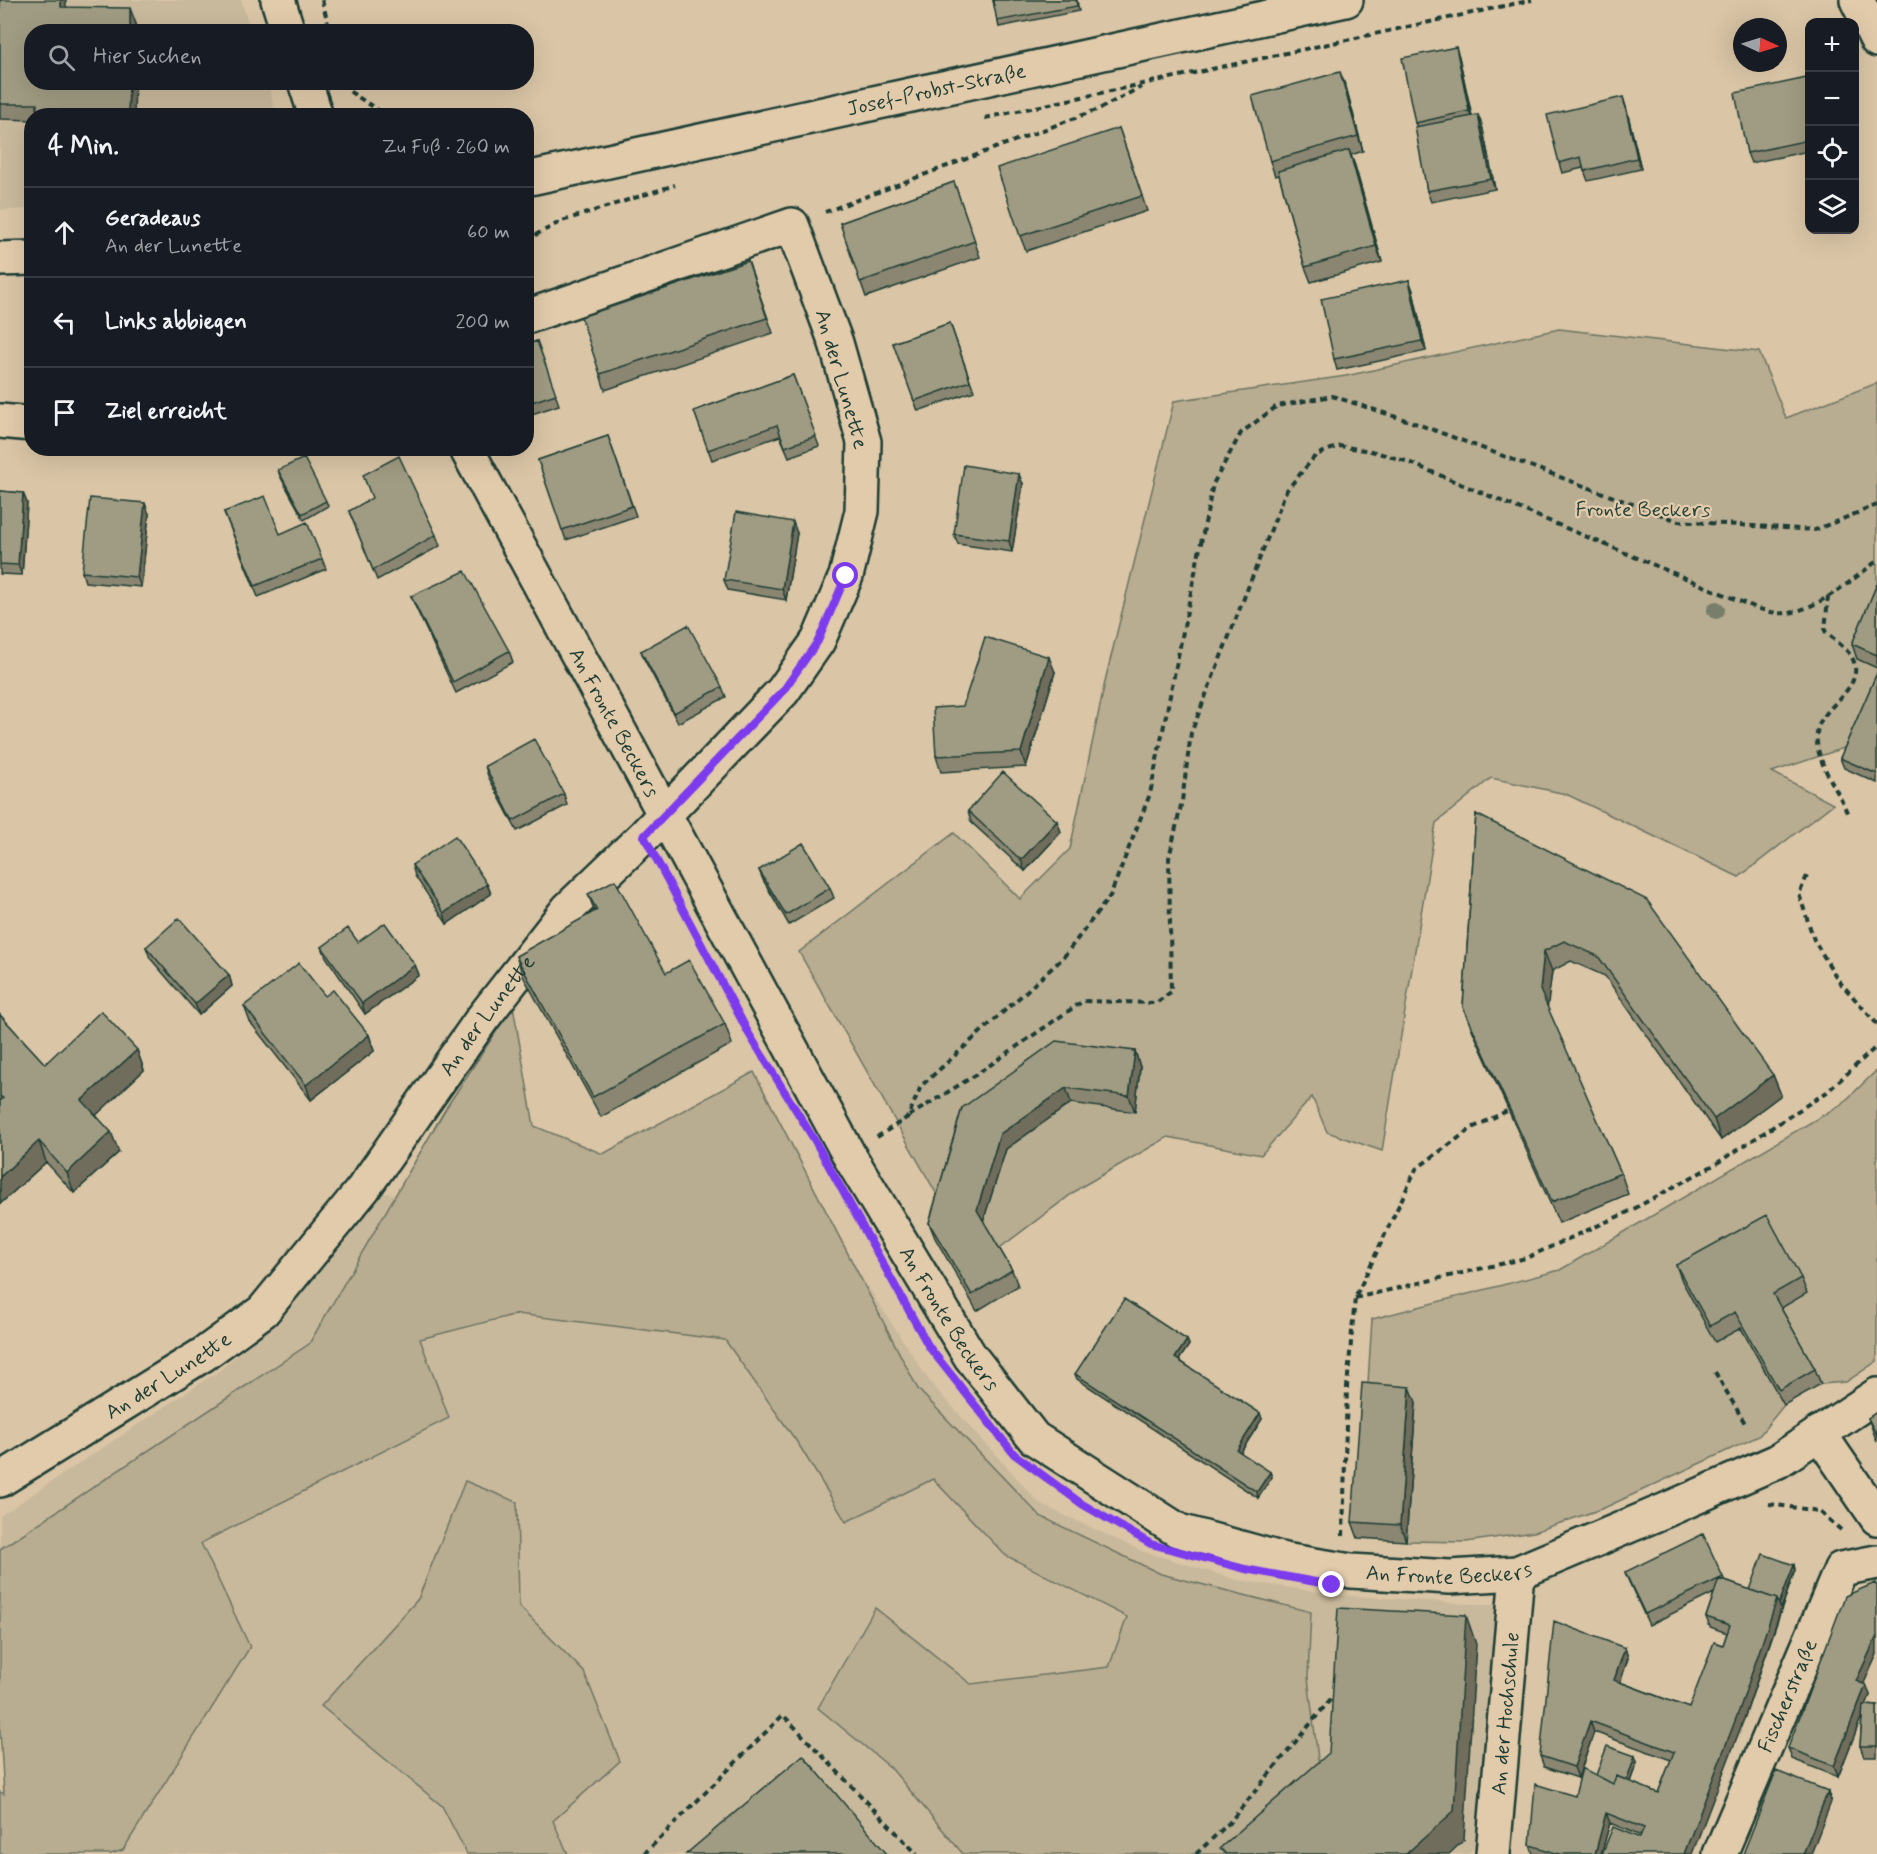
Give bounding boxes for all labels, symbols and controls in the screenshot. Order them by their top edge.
north arrow [1733,18,1787,72]
map controls [1805,18,1859,234]
button: + [1805,18,1859,72]
search box [24,24,534,90]
icon: search [45,41,78,74]
text: Hier suchen [93,43,202,71]
street label: Josef-Probst-Straße [845,57,1028,124]
button: − [1805,72,1859,126]
button: locate [1805,126,1859,180]
text: 4 Min. [48,130,119,164]
text: Zu Fuß · 260 m [382,134,510,161]
button: layers [1805,180,1859,234]
text: Geradeaus [105,205,200,233]
icon: ahead [48,216,81,249]
text: 60 m [467,219,510,246]
text: An der Lunette [105,233,242,260]
icon: left [48,306,81,339]
street label: An der Lunette [808,306,874,452]
text: Links abbiegen [105,308,247,336]
text: 200 m [455,309,510,336]
icon: arrive [48,396,81,429]
text: Ziel erreicht [105,398,227,426]
park label: Fronte Beckers [1575,496,1711,524]
route start [832,562,858,588]
street label: An Fronte Beckers [562,643,666,803]
street label: An der Lunette [433,950,542,1082]
street label: An Fronte Beckers [892,1242,1005,1397]
street label: An der Lunette [100,1326,237,1427]
street label: An Fronte Beckers [1365,1555,1537,1592]
route end [1318,1571,1344,1597]
street label: An der Hochschule [1485,1631,1527,1796]
street label: Fischerstraße [1752,1635,1825,1757]

